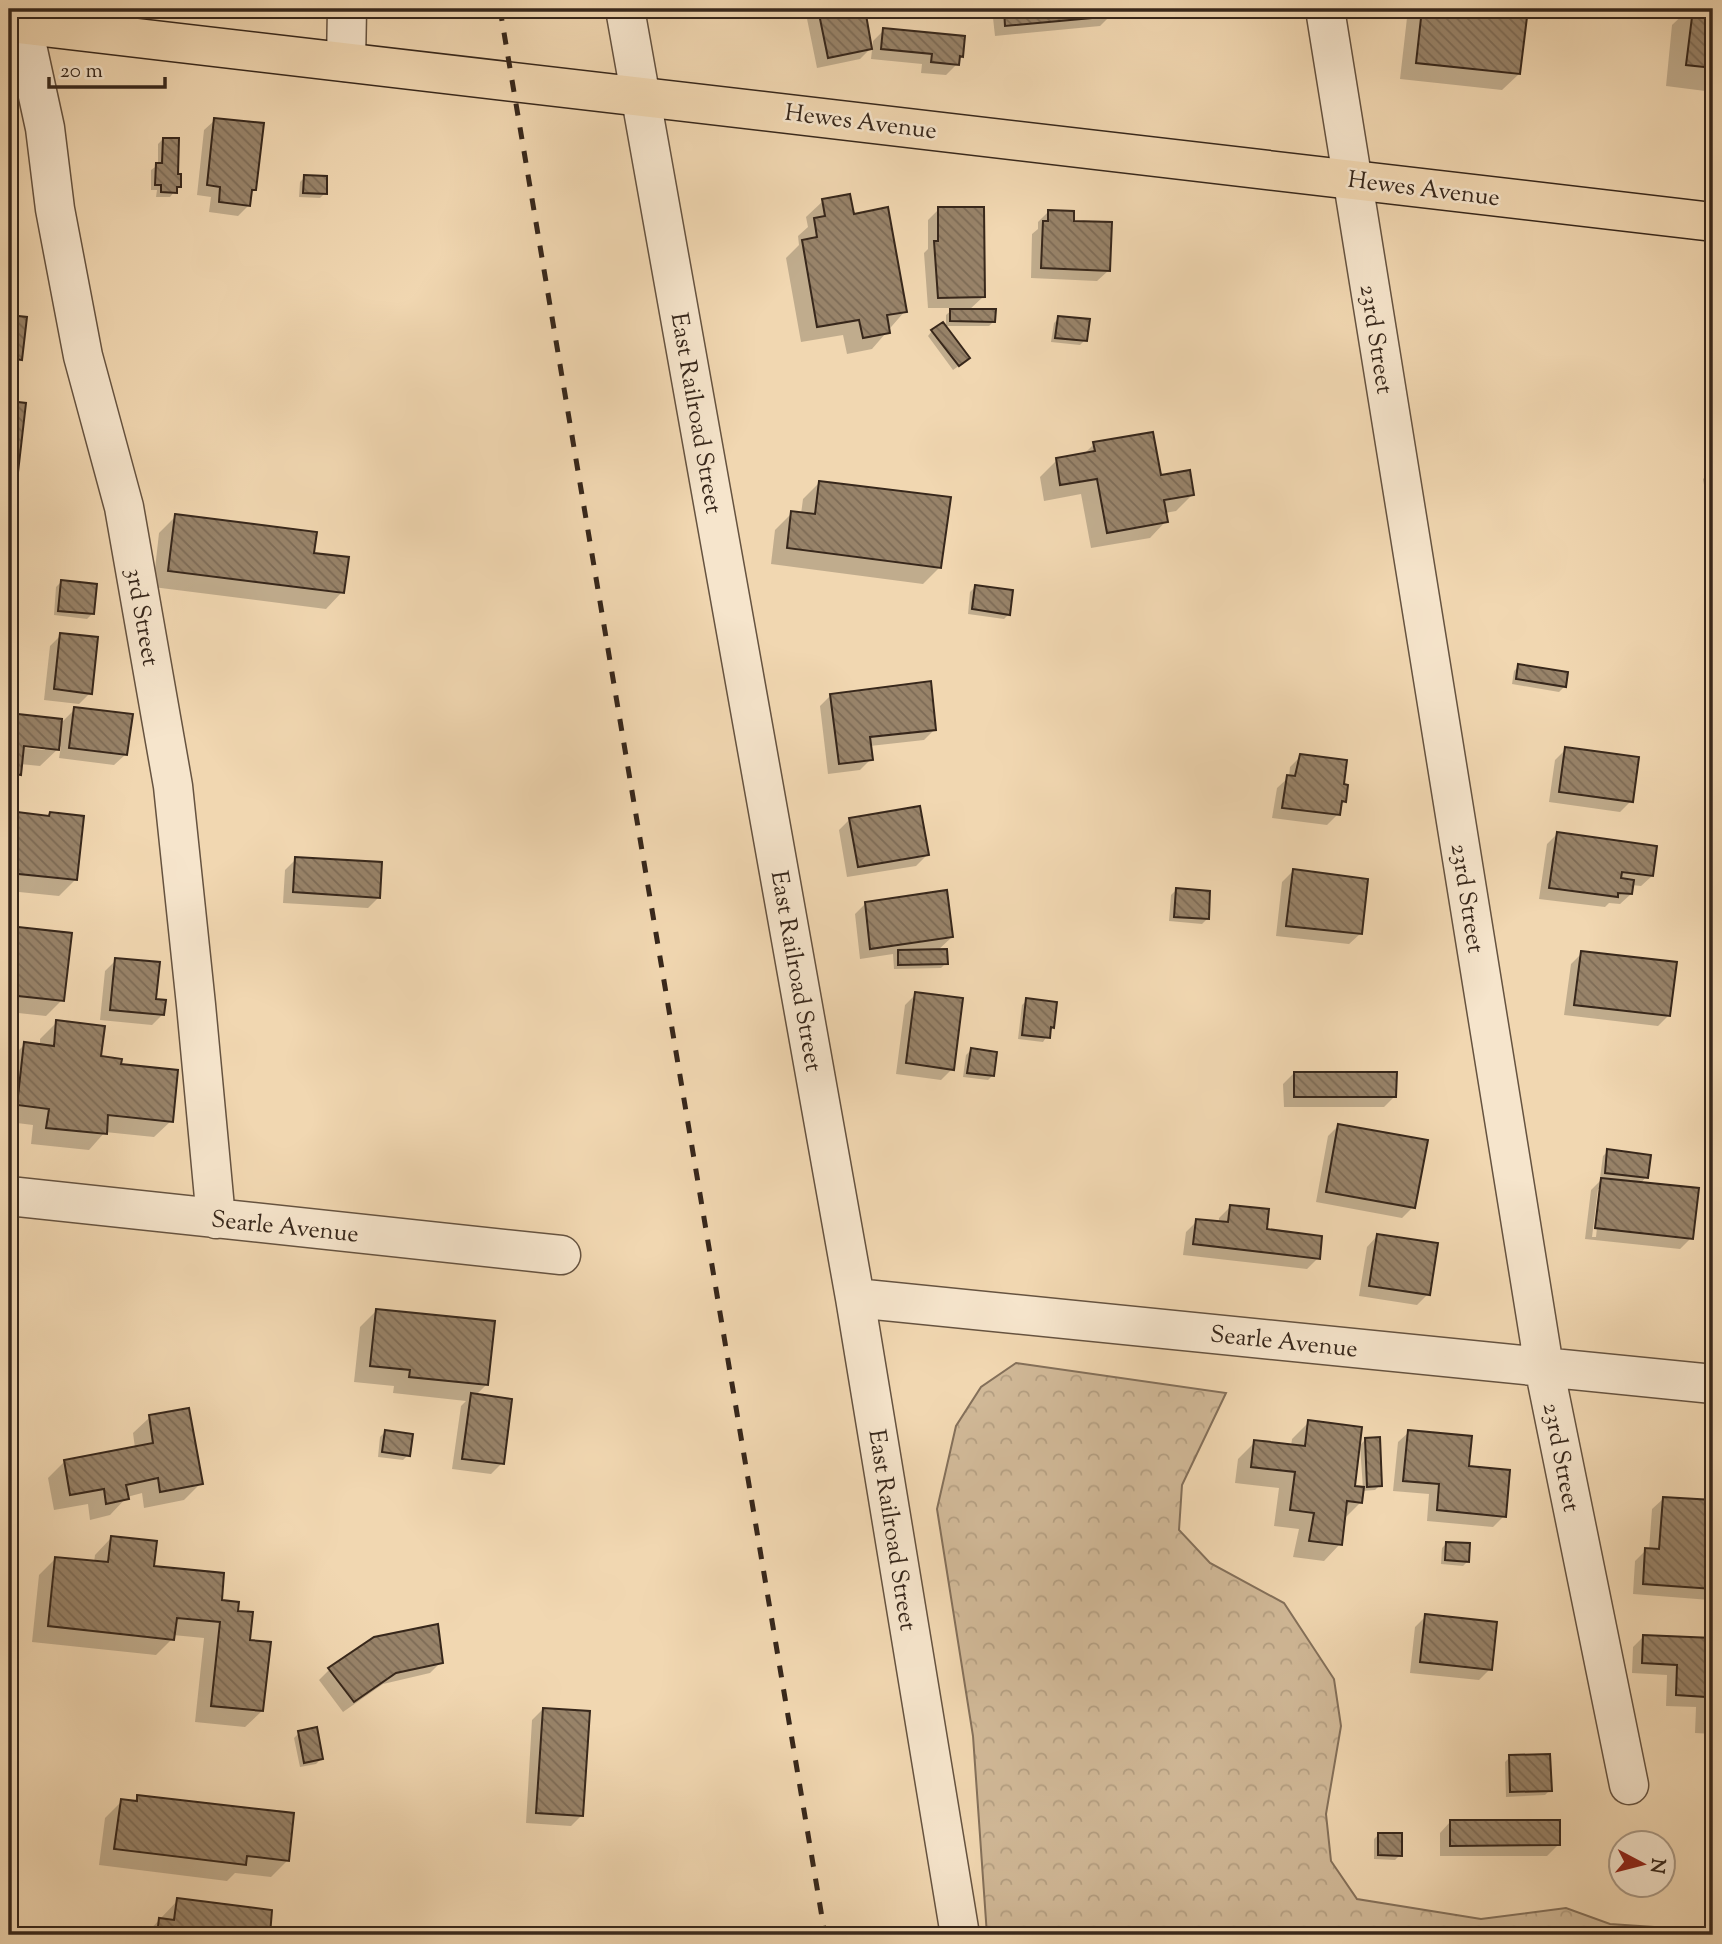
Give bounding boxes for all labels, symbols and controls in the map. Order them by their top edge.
scale bar [49,46,164,90]
text: 20 m [60,57,103,87]
street label: Hewes Avenue [783,97,939,149]
street label: Hewes Avenue [1346,164,1502,216]
street label: 23rd Street [1350,282,1400,396]
street label: East Railroad Street [661,310,729,516]
street label: 3rd Street [116,566,166,669]
street label: 23rd Street [1441,841,1491,955]
street label: East Railroad Street [761,868,829,1074]
street label: Searle Avenue [209,1203,360,1253]
street label: Searle Avenue [1208,1318,1359,1368]
street label: 23rd Street [1533,1400,1587,1515]
street label: East Railroad Street [858,1427,924,1633]
north arrow [1606,1828,1676,1898]
text: N [1642,1857,1671,1875]

